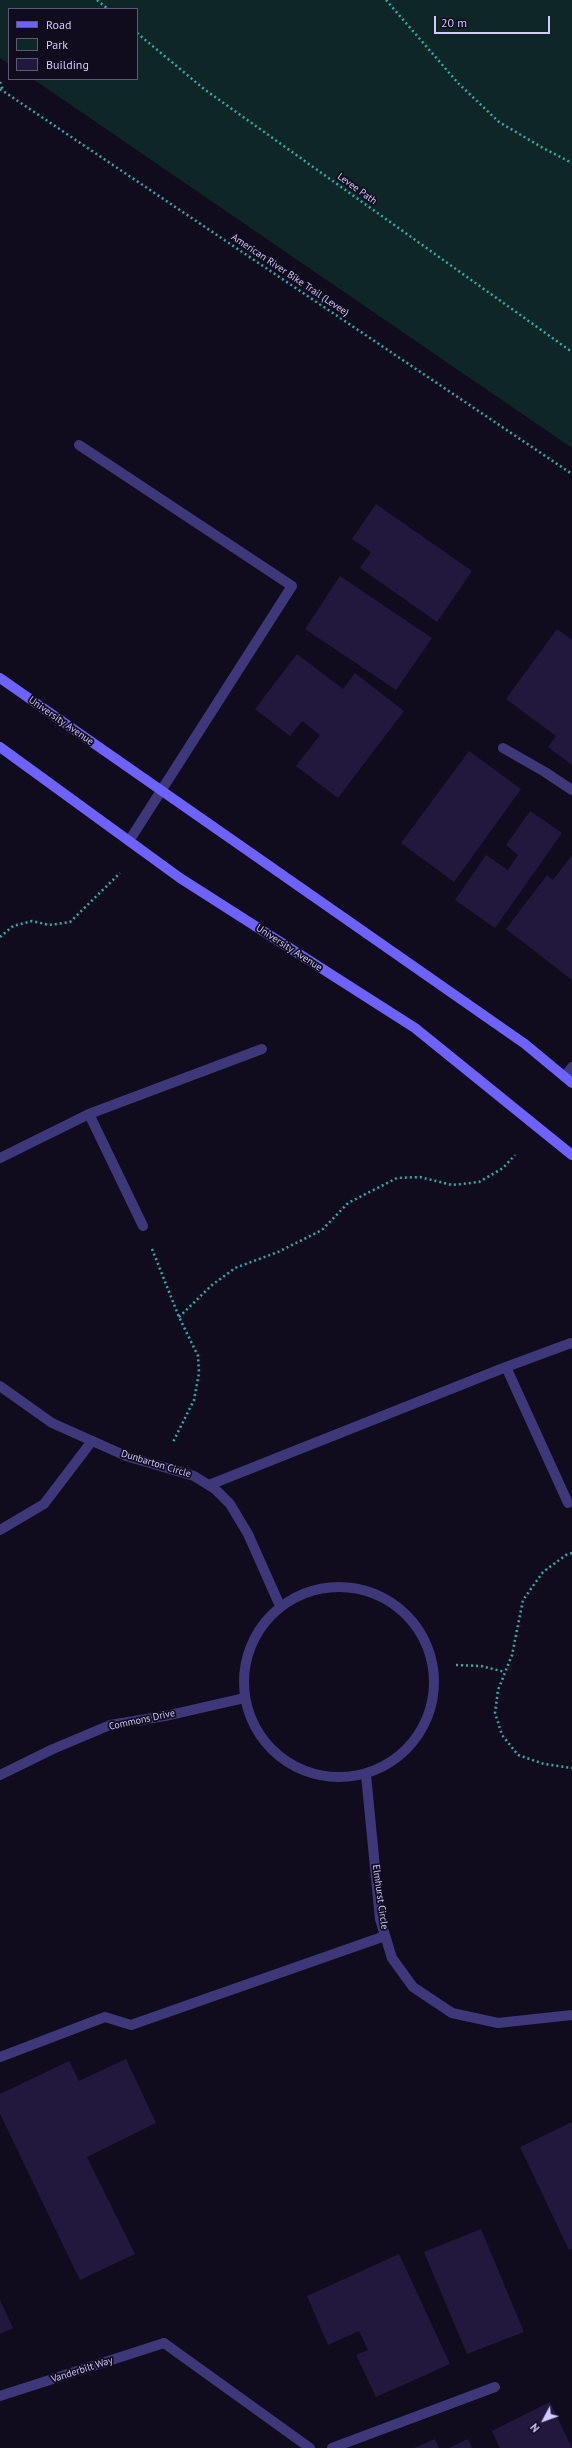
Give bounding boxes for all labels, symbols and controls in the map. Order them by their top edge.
legend [8,8,138,80]
scale bar [436,8,552,34]
text: 20 m [441,15,467,30]
text: Road [46,17,71,32]
text: Park [46,37,68,52]
text: Building [46,57,89,72]
street label: Levee Path [335,171,379,207]
street label: American River Bike Trail (Levee) [229,231,351,319]
street label: University Avenue [26,694,96,748]
street label: University Avenue [254,922,324,974]
street label: Dunbarton Circle [120,1448,192,1480]
street label: Commons Drive [108,1707,176,1733]
street label: Elmhurst Circle [370,1864,390,1930]
street label: Vanderbilt Way [50,2354,114,2386]
north arrow [524,2400,564,2440]
text: N [527,2421,543,2435]

